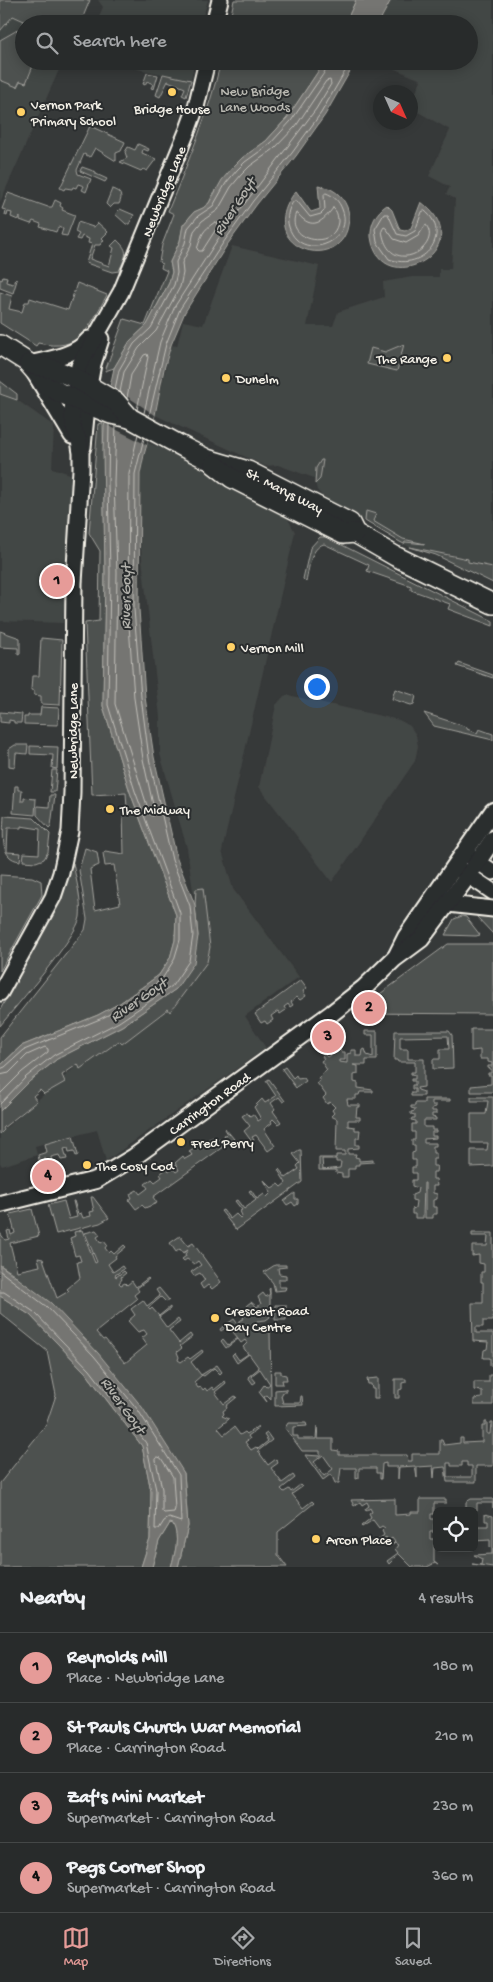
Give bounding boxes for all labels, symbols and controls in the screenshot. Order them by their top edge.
search box [15,15,478,70]
icon: search [33,29,61,57]
text: Search here [73,31,167,54]
park label: New Bridge Lane Woods [220,84,291,117]
north arrow [373,85,418,130]
marker: Bridge House [166,86,178,98]
place label: Vernon Park Primary School [30,98,116,131]
place label: Bridge House [133,102,211,119]
marker: Vernon Park Primary School [15,106,27,118]
street label: Newbridge Lane [139,143,191,240]
water label: River Goyt [210,172,263,239]
place label: The Range [376,352,438,369]
marker: The Range [441,352,453,364]
marker: Dunelm [220,372,232,384]
place label: Dunelm [235,372,279,389]
street label: St. Marys Way [242,466,325,519]
pin: 1 [41,562,73,600]
water label: River Goyt [118,562,136,630]
marker: Vernon Mill [225,641,237,653]
place label: Vernon Mill [240,641,304,658]
your location [304,674,330,700]
street label: Newbridge Lane [66,682,83,779]
marker: The Midway [104,803,116,815]
place label: The Midway [119,803,190,820]
water label: River Goyt [107,973,173,1027]
pin: 2 [353,989,385,1027]
pin: 3 [312,1018,344,1056]
street label: Carrington Road [166,1069,256,1140]
marker: Fred Perry [175,1136,187,1148]
place label: Fred Perry [190,1136,254,1153]
pin: 4 [32,1157,64,1195]
marker: The Cosy Cod [81,1159,93,1171]
place label: The Cosy Cod [96,1159,176,1176]
place label: Crescent Road Day Centre [224,1304,310,1337]
marker: Crescent Road Day Centre [209,1312,221,1324]
water label: River Goyt [96,1375,150,1440]
map controls [433,1507,478,1552]
button: locate [433,1507,478,1552]
marker: Arcon Place [310,1533,322,1545]
place label: Arcon Place [326,1533,393,1550]
text: Nearby [20,1587,85,1612]
text: 4 results [418,1590,473,1609]
text: Reynolds Mill [67,1647,167,1670]
text: 1 [33,1658,39,1677]
text: 180 m [434,1658,473,1677]
text: Place · Newbridge Lane [67,1670,224,1689]
text: St Pauls Church War Memorial [67,1717,301,1740]
text: 2 [32,1728,40,1747]
text: 210 m [434,1728,473,1747]
text: Place · Carrington Road [67,1740,225,1759]
text: Zaf's Mini Market [67,1787,203,1810]
text: 3 [32,1798,40,1817]
text: 230 m [433,1798,473,1817]
text: Supermarket · Carrington Road [67,1810,274,1829]
text: Pegs Corner Shop [67,1857,205,1880]
text: 4 [32,1868,40,1887]
text: 360 m [432,1868,473,1887]
text: Supermarket · Carrington Road [67,1880,274,1899]
tab: Map [62,1924,90,1971]
tab: Directions [214,1924,271,1971]
tab: Saved [395,1924,431,1971]

